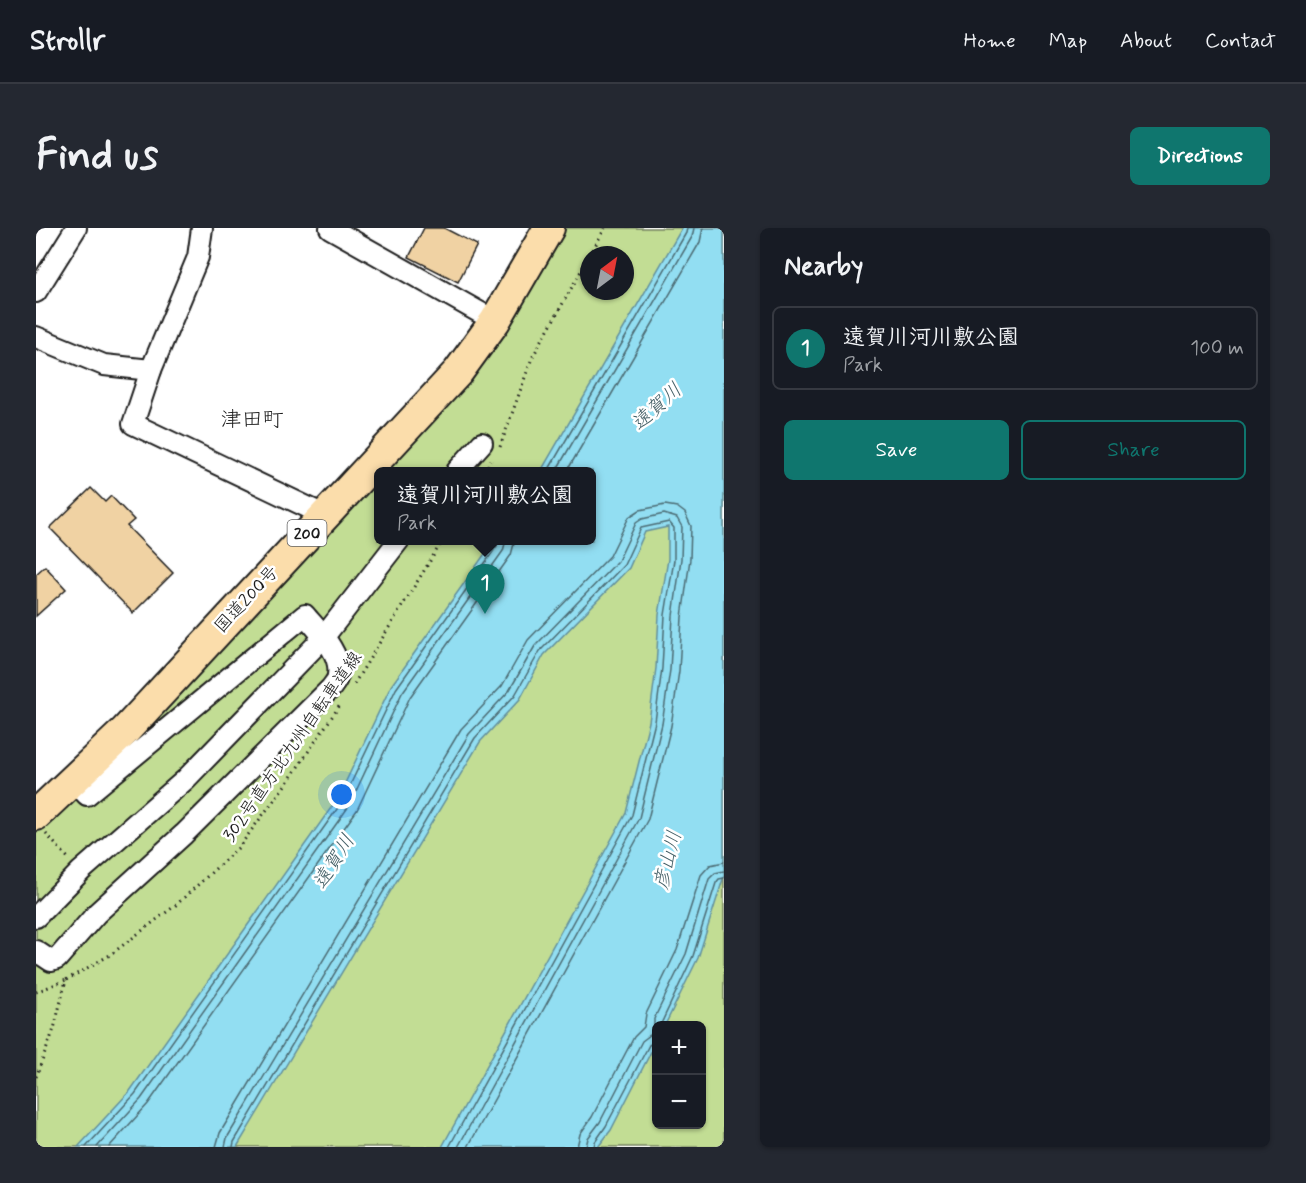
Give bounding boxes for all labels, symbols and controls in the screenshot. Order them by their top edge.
text: Strollr [30,23,105,60]
text: Home [964,27,1016,55]
text: Map [1049,27,1087,55]
text: About [1120,27,1172,55]
text: Contact [1205,27,1276,55]
button: Directions [1130,127,1270,185]
text: Find us [36,129,158,184]
north arrow [580,246,634,300]
text: Nearby [784,250,863,284]
text: 遠賀川河川敷公園 [843,324,1019,352]
text: 1 [801,335,810,362]
text: 100 m [1190,335,1244,362]
text: Park [843,352,883,379]
water label: 遠賀川 [626,377,688,437]
district label: 津田町 [221,406,284,434]
button: Save [784,420,1009,480]
button: Share [1021,420,1246,480]
popup [374,467,596,545]
text: 遠賀川河川敷公園 [397,482,573,510]
text: Park [397,510,437,537]
road number: 200 [288,520,326,546]
street label: 国道200号 [209,561,284,639]
pin: 1 [466,564,504,614]
street label: 302号直方北九州自転車道線 [218,647,368,847]
your location [327,780,356,809]
water label: 彦山川 [648,828,689,893]
water label: 遠賀川 [307,829,362,894]
map controls [652,1021,706,1129]
button: + [652,1021,706,1075]
button: − [652,1075,706,1129]

